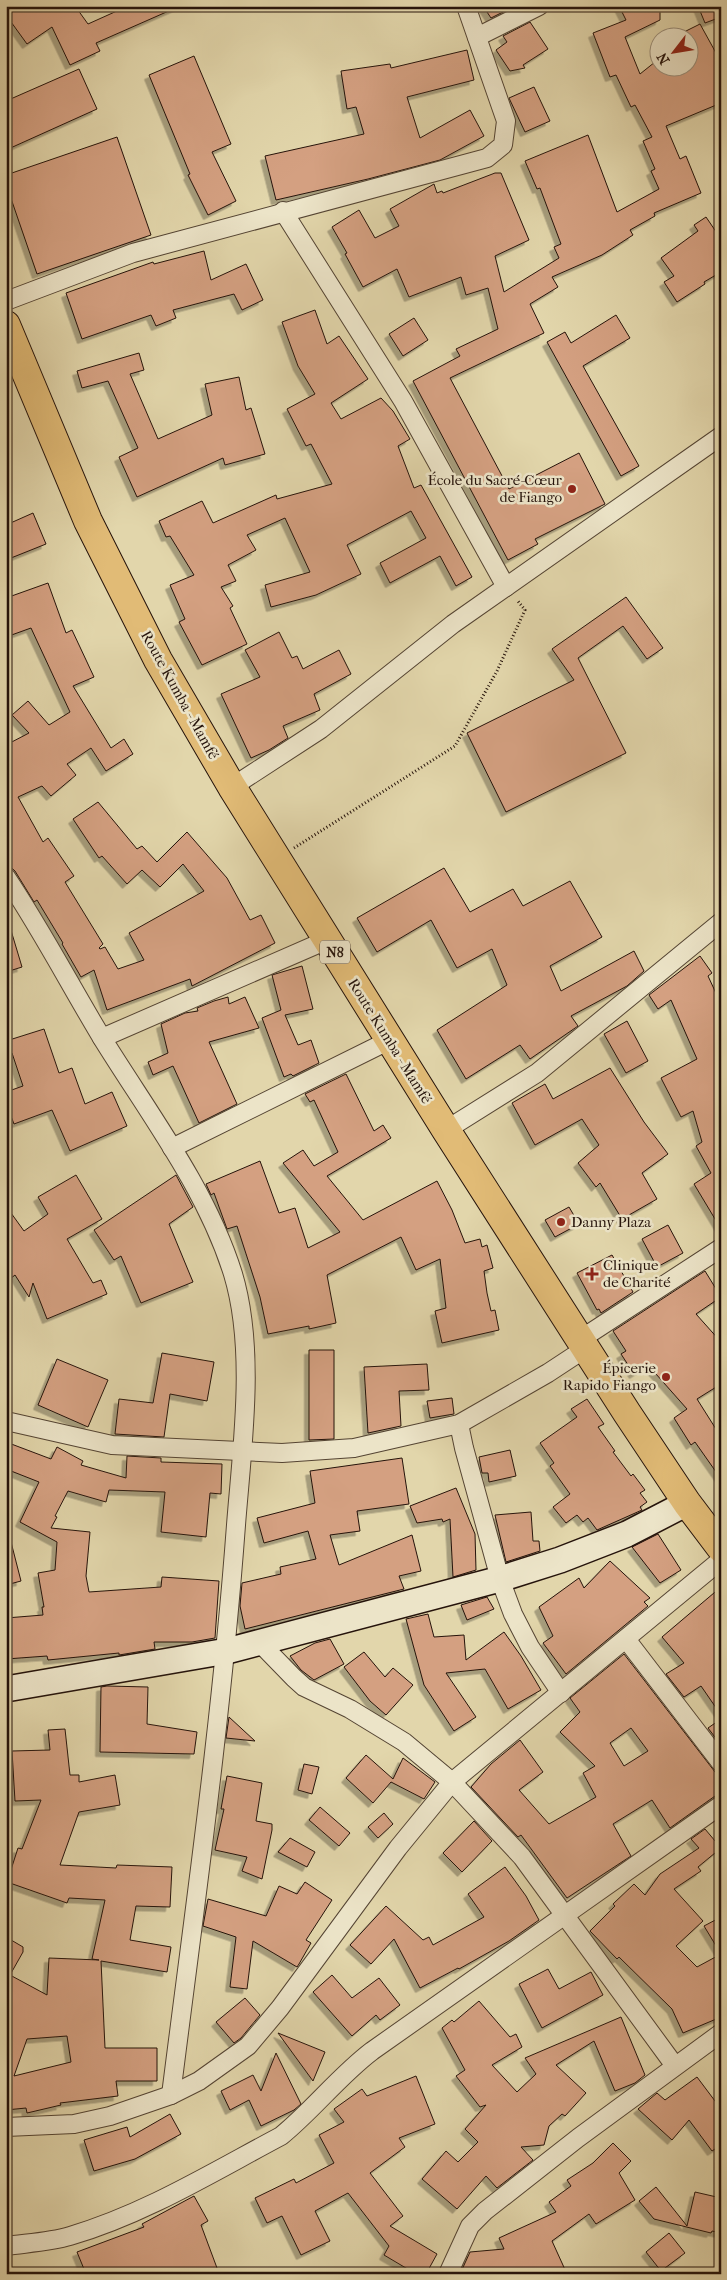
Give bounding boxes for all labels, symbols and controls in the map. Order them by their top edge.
north arrow [650,28,700,78]
text: N [653,49,673,67]
place label: École du Sacré-Cœur de Fiango [427,471,563,506]
marker: École du Sacré-Cœur de Fiango [566,483,578,495]
street label: Route Kumba - Mamfé [137,627,223,763]
road number: N8 [320,940,350,964]
street label: Route Kumba - Mamfé [344,975,436,1108]
place label: Danny Plaza [571,1213,652,1231]
marker: Danny Plaza [555,1216,567,1228]
place label: Clinique de Charité [603,1256,671,1291]
marker: Clinique de Charité [585,1267,599,1281]
place label: Épicerie Rapido Fiango [563,1359,657,1394]
marker: Épicerie Rapido Fiango [660,1371,672,1383]

